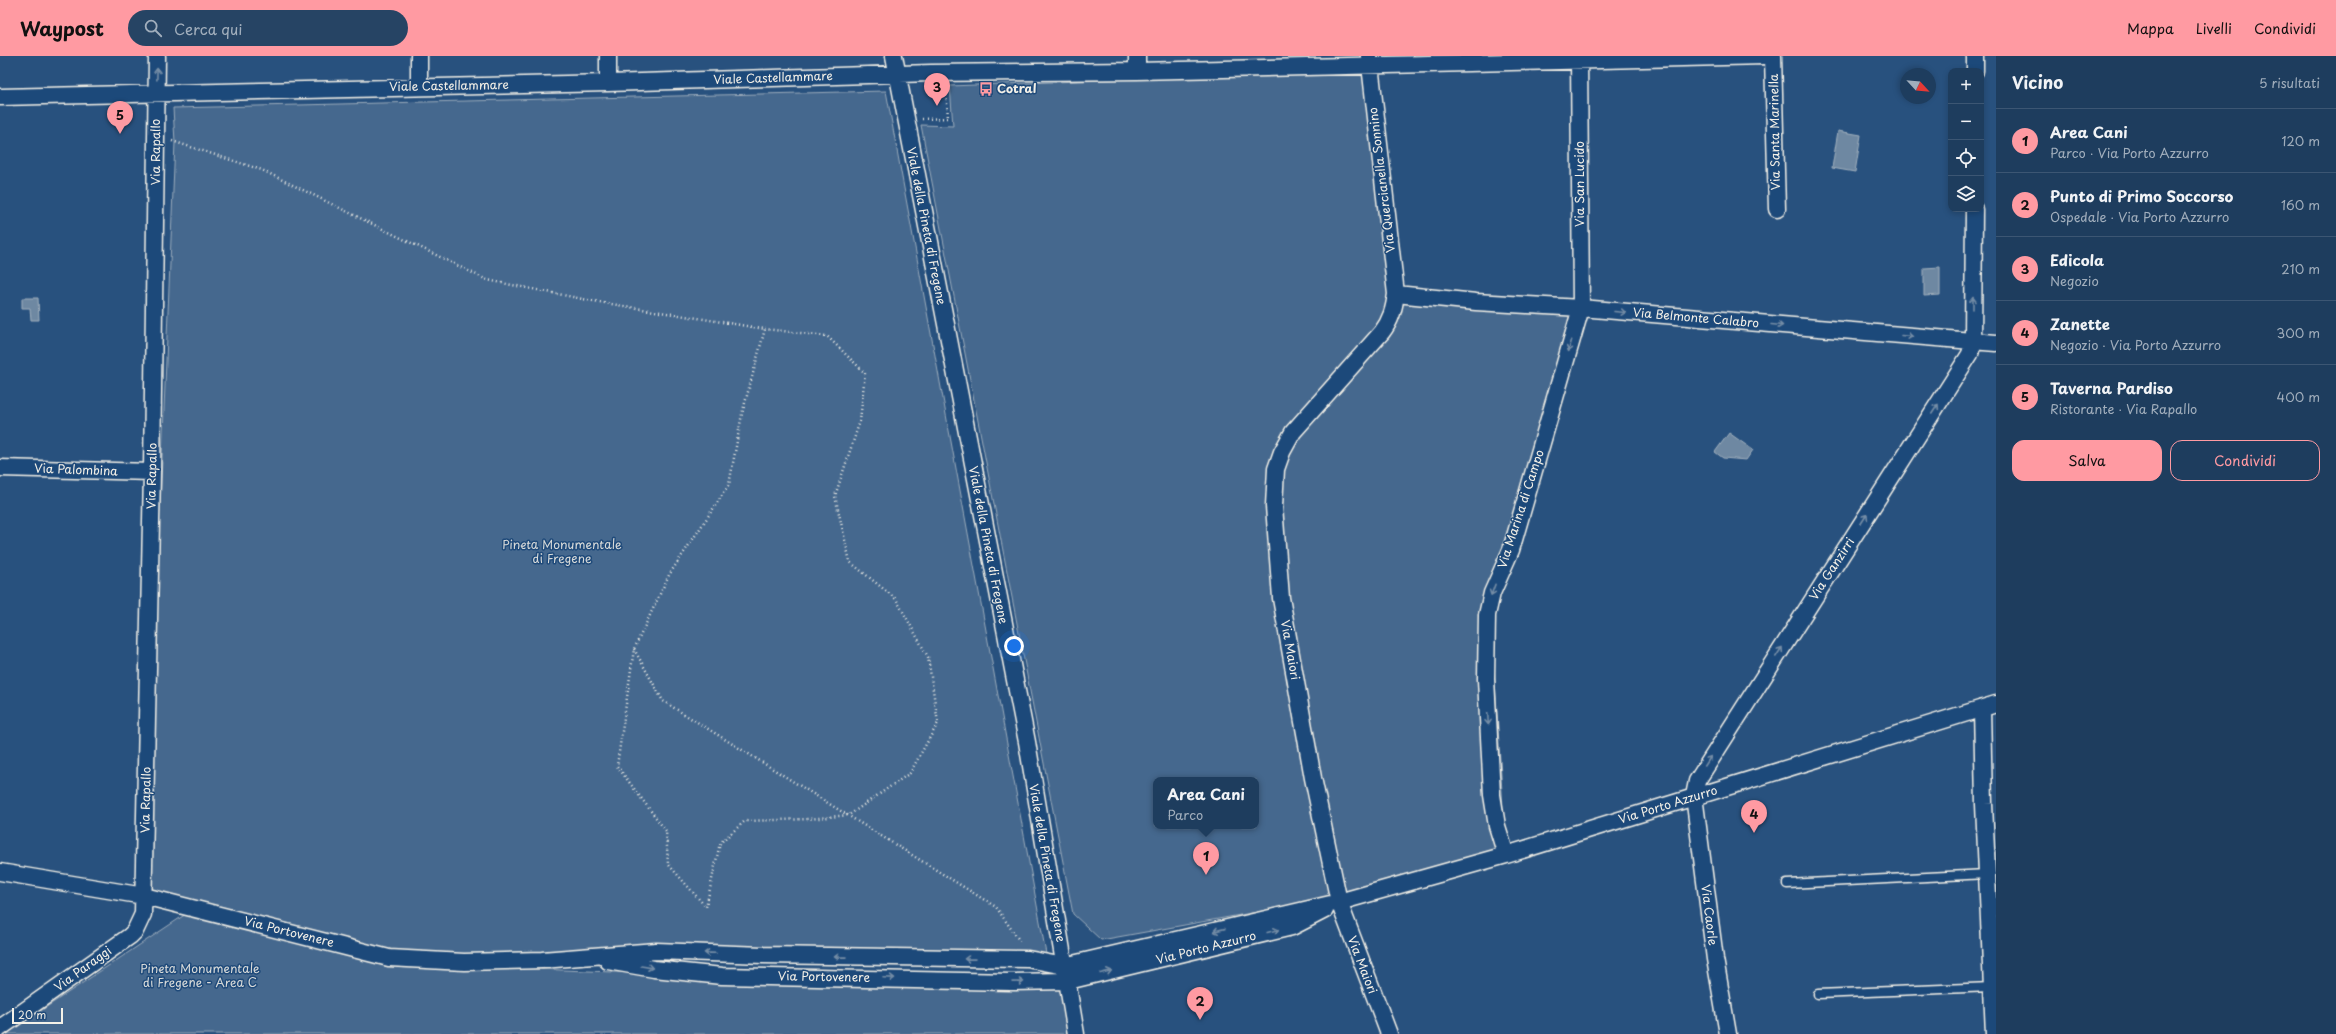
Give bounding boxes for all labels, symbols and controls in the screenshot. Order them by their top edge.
search box [128,10,408,46]
text: Waypost [20,14,104,42]
icon: search [142,17,164,39]
text: Cerca qui [174,17,243,40]
text: Mappa [2127,18,2174,39]
text: Livelli [2196,18,2232,39]
text: Condividi [2254,18,2316,39]
street label: Viale Castellammare [713,66,833,88]
one-way arrow [153,68,160,81]
north arrow [1900,68,1936,104]
map controls [1948,68,1984,212]
button: + [1948,68,1984,104]
text: Vicino [2012,69,2063,95]
pin: 3 [924,73,950,106]
street label: Via Santa Marinella [1764,73,1784,190]
text: 5 risultati [2259,73,2320,92]
street label: Viale Castellammare [389,75,509,95]
place label: Cotral [997,79,1037,97]
bus stop icon: Cotral [978,81,994,97]
pin: 5 [107,101,133,134]
button: − [1948,104,1984,140]
street label: Via Quercianella Sonnino [1363,106,1399,254]
street label: Via Rapallo [146,118,164,185]
text: Area Cani [2050,120,2127,143]
text: 1 [2022,131,2028,150]
text: 120 m [2281,131,2320,150]
button: locate [1948,140,1984,176]
street label: Via San Lucido [1570,141,1588,227]
text: Parco · Via Porto Azzurro [2050,143,2209,162]
street label: Viale della Pineta di Fregene [903,145,951,307]
button: layers [1948,176,1984,212]
text: Punto di Primo Soccorso [2050,184,2233,207]
text: 2 [2020,195,2030,214]
text: 160 m [2281,195,2320,214]
text: Ospedale · Via Porto Azzurro [2050,207,2229,226]
text: Edicola [2050,248,2104,271]
text: 3 [2021,259,2029,278]
text: 210 m [2281,259,2320,278]
text: Negozio [2050,271,2099,290]
one-way arrow [1969,297,1977,310]
street label: Via Belmonte Calabro [1632,303,1760,332]
one-way arrow [1613,308,1626,315]
text: Zanette [2050,312,2110,335]
one-way arrow [1770,322,1783,329]
text: 4 [2021,323,2029,342]
text: 300 m [2276,323,2320,342]
one-way arrow [1900,333,1913,340]
text: Negozio · Via Porto Azzurro [2050,335,2221,354]
one-way arrow [1566,339,1573,352]
text: Taverna Pardiso [2050,376,2173,399]
text: 5 [2021,387,2029,406]
text: 400 m [2277,387,2320,406]
text: Ristorante · Via Rapallo [2050,399,2197,418]
one-way arrow [1930,404,1939,415]
button: Salva [2012,440,2162,481]
button: Condividi [2170,440,2320,481]
street label: Via Rapallo [141,442,161,509]
street label: Via Marina di Campo [1492,447,1548,570]
street label: Via Palombina [34,459,119,479]
street label: Viale della Pineta di Fregene [965,464,1013,626]
one-way arrow [1860,514,1868,525]
street label: Via Ganzirri [1804,534,1858,603]
park label: Pineta Monumentale di Fregene [502,535,622,567]
one-way arrow [1489,583,1497,595]
street label: Via Maiori [1277,618,1305,681]
your location [1004,636,1024,656]
one-way arrow [1774,646,1783,657]
one-way arrow [1485,712,1492,725]
one-way arrow [1704,756,1712,767]
street label: Via Rapallo [135,766,155,833]
popup [1153,777,1259,829]
street label: Via Porto Azzurro [1616,780,1720,828]
street label: Viale della Pineta di Fregene [1025,782,1071,944]
text: Area Cani [1167,782,1245,805]
pin: 4 [1741,800,1767,833]
text: Parco [1167,805,1203,824]
pin: 1 [1193,842,1219,875]
street label: Via Caorle [1697,883,1723,947]
street label: Via Portovenere [242,911,337,951]
street label: Via Porto Azzurro [1154,926,1258,968]
one-way arrow [1213,927,1226,935]
one-way arrow [1266,927,1279,935]
street label: Via Maiori [1344,933,1382,996]
street label: Via Paraggi [50,941,115,995]
one-way arrow [704,950,717,957]
one-way arrow [834,953,847,961]
one-way arrow [964,955,977,963]
park label: Pineta Monumentale di Fregene - Area C [140,959,260,991]
one-way arrow [640,964,653,972]
street label: Via Portovenere [778,966,871,986]
one-way arrow [1099,967,1112,975]
one-way arrow [882,975,895,982]
one-way arrow [1011,978,1024,986]
pin: 2 [1187,987,1213,1020]
scale bar [12,1006,63,1025]
text: 20 m [18,1006,46,1023]

